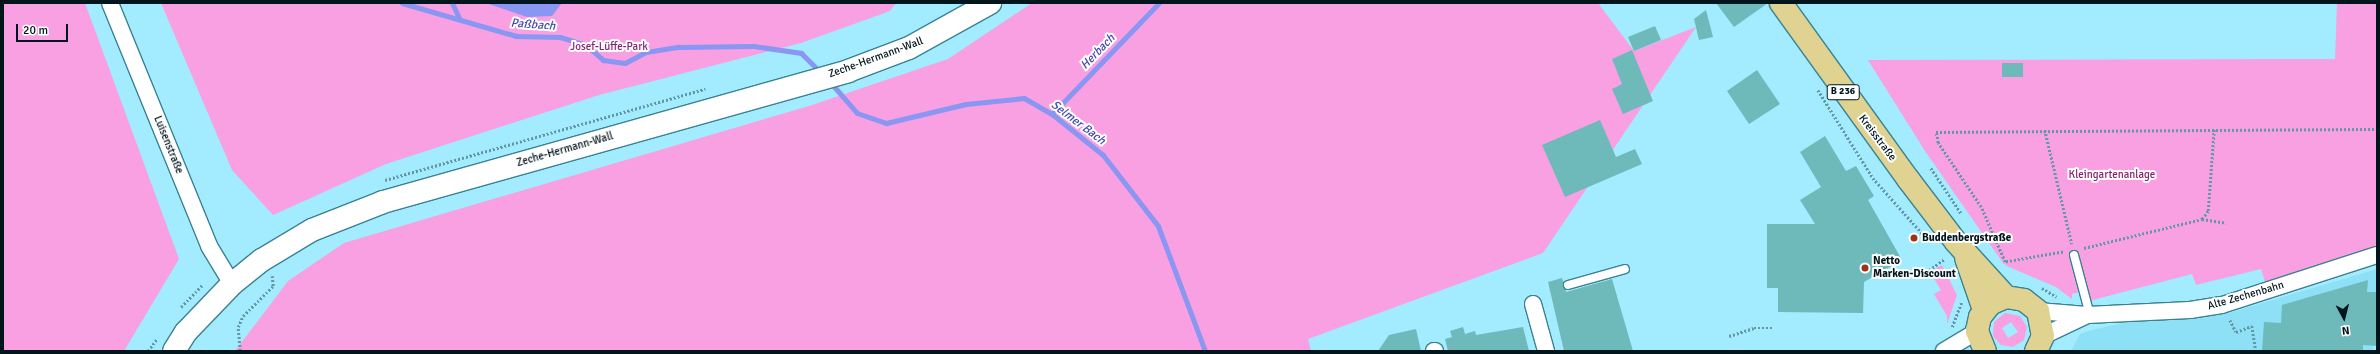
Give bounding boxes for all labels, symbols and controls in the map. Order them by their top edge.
scale bar [18,16,70,42]
water label: Paßbach [510,16,556,34]
text: 20 m [23,23,48,38]
water label: Herbach [1078,32,1118,72]
street label: Zeche-Hermann-Wall [827,35,925,81]
park label: Josef-Lüffe-Park [570,40,648,54]
road number: B 236 [1826,84,1860,100]
water label: Selmer Bach [1048,98,1108,148]
street label: Kreisstraße [1855,112,1899,164]
street label: Luisenstraße [150,114,186,176]
street label: Zeche-Hermann-Wall [515,130,615,170]
park label: Kleingartenanlage [2069,168,2155,182]
place label: Buddenbergstraße [1922,231,2011,245]
marker: Buddenbergstraße [1909,233,1919,243]
place label: Netto Marken-Discount [1873,255,1956,281]
marker: Netto Marken-Discount [1860,263,1870,273]
street label: Alte Zechenbahn [2206,279,2286,313]
north arrow [2324,298,2364,338]
text: N [2341,323,2350,337]

